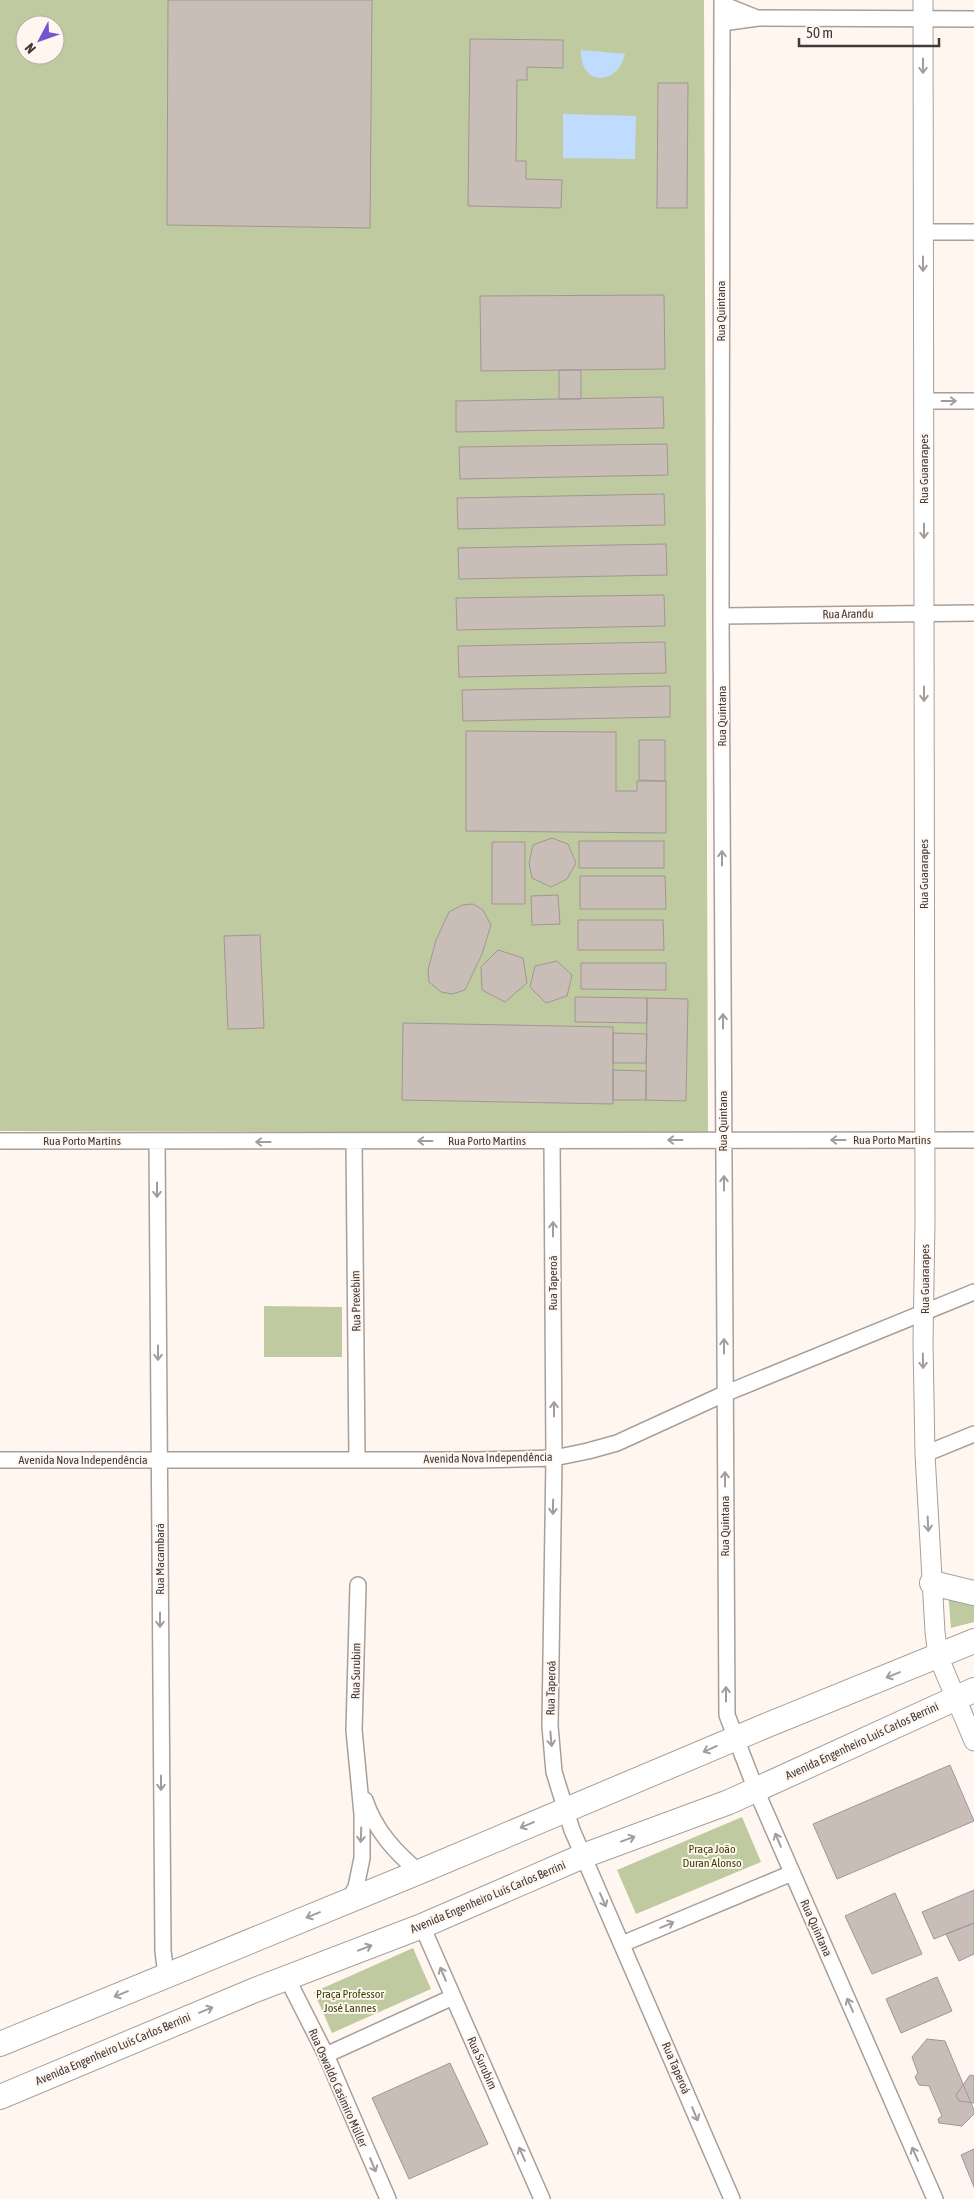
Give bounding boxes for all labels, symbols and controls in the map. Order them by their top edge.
north arrow [15,15,65,65]
scale bar [799,15,939,47]
text: 50 m [806,24,833,41]
text: N [21,40,39,57]
one-way arrow [918,58,928,74]
one-way arrow [918,255,928,271]
street label: Rua Quintana [714,281,728,341]
one-way arrow [940,396,957,406]
street label: Rua Guararapes [917,434,931,504]
one-way arrow [919,522,929,539]
street label: Rua Arandu [822,607,874,621]
one-way arrow [919,685,929,701]
street label: Rua Quintana [715,686,729,746]
street label: Rua Guararapes [917,839,931,909]
one-way arrow [717,850,727,866]
one-way arrow [718,1013,728,1029]
street label: Rua Quintana [716,1091,730,1151]
street label: Rua Porto Martins [853,1133,931,1147]
street label: Rua Porto Martins [43,1134,121,1148]
street label: Rua Porto Martins [448,1134,526,1148]
one-way arrow [668,1135,684,1145]
one-way arrow [830,1135,846,1145]
one-way arrow [418,1136,434,1146]
one-way arrow [255,1137,272,1147]
one-way arrow [719,1175,729,1192]
one-way arrow [152,1182,162,1198]
one-way arrow [548,1222,558,1238]
street label: Rua Guararapes [918,1244,932,1314]
street label: Rua Taperoá [546,1256,560,1310]
street label: Rua Prexebim [348,1270,364,1332]
one-way arrow [719,1338,729,1354]
one-way arrow [153,1344,163,1361]
one-way arrow [918,1352,928,1369]
one-way arrow [549,1402,559,1418]
street label: Avenida Nova Independência [423,1450,553,1466]
street label: Avenida Nova Independência [18,1453,148,1467]
one-way arrow [720,1472,730,1488]
street label: Rua Quintana [718,1496,732,1556]
one-way arrow [548,1498,558,1515]
one-way arrow [924,1515,933,1531]
street label: Rua Macambará [153,1523,167,1595]
one-way arrow [155,1612,165,1628]
street label: Rua Surubim [349,1643,363,1699]
street label: Rua Taperoá [544,1660,558,1716]
one-way arrow [885,1671,900,1680]
one-way arrow [721,1687,731,1703]
street label: Avenida Engenheiro Luís Carlos Berrini [783,1699,941,1783]
one-way arrow [547,1731,556,1747]
one-way arrow [703,1745,718,1755]
one-way arrow [157,1775,166,1791]
one-way arrow [520,1820,535,1830]
one-way arrow [357,1827,366,1843]
one-way arrow [773,1833,783,1848]
one-way arrow [620,1834,636,1843]
park label: Praça João Duran Alonso [682,1842,742,1870]
street label: Avenida Engenheiro Luís Carlos Berrini [408,1858,568,1936]
one-way arrow [598,1892,608,1907]
street label: Rua Quintana [797,1897,835,1959]
one-way arrow [306,1911,321,1921]
one-way arrow [659,1920,674,1930]
one-way arrow [357,1943,373,1952]
one-way arrow [438,1966,447,1981]
park label: Praça Professor José Lannes [316,1987,384,2015]
one-way arrow [114,1990,129,1999]
one-way arrow [844,1998,854,2013]
one-way arrow [198,2005,213,2014]
street label: Avenida Engenheiro Luís Carlos Berrini [33,2010,193,2088]
street label: Rua Oswaldo Casimiro Müller [306,2027,371,2150]
street label: Rua Surubim [464,2034,500,2092]
street label: Rua Taperoá [659,2040,693,2096]
one-way arrow [691,2106,701,2121]
one-way arrow [517,2147,527,2162]
one-way arrow [910,2147,920,2162]
one-way arrow [369,2157,379,2172]

